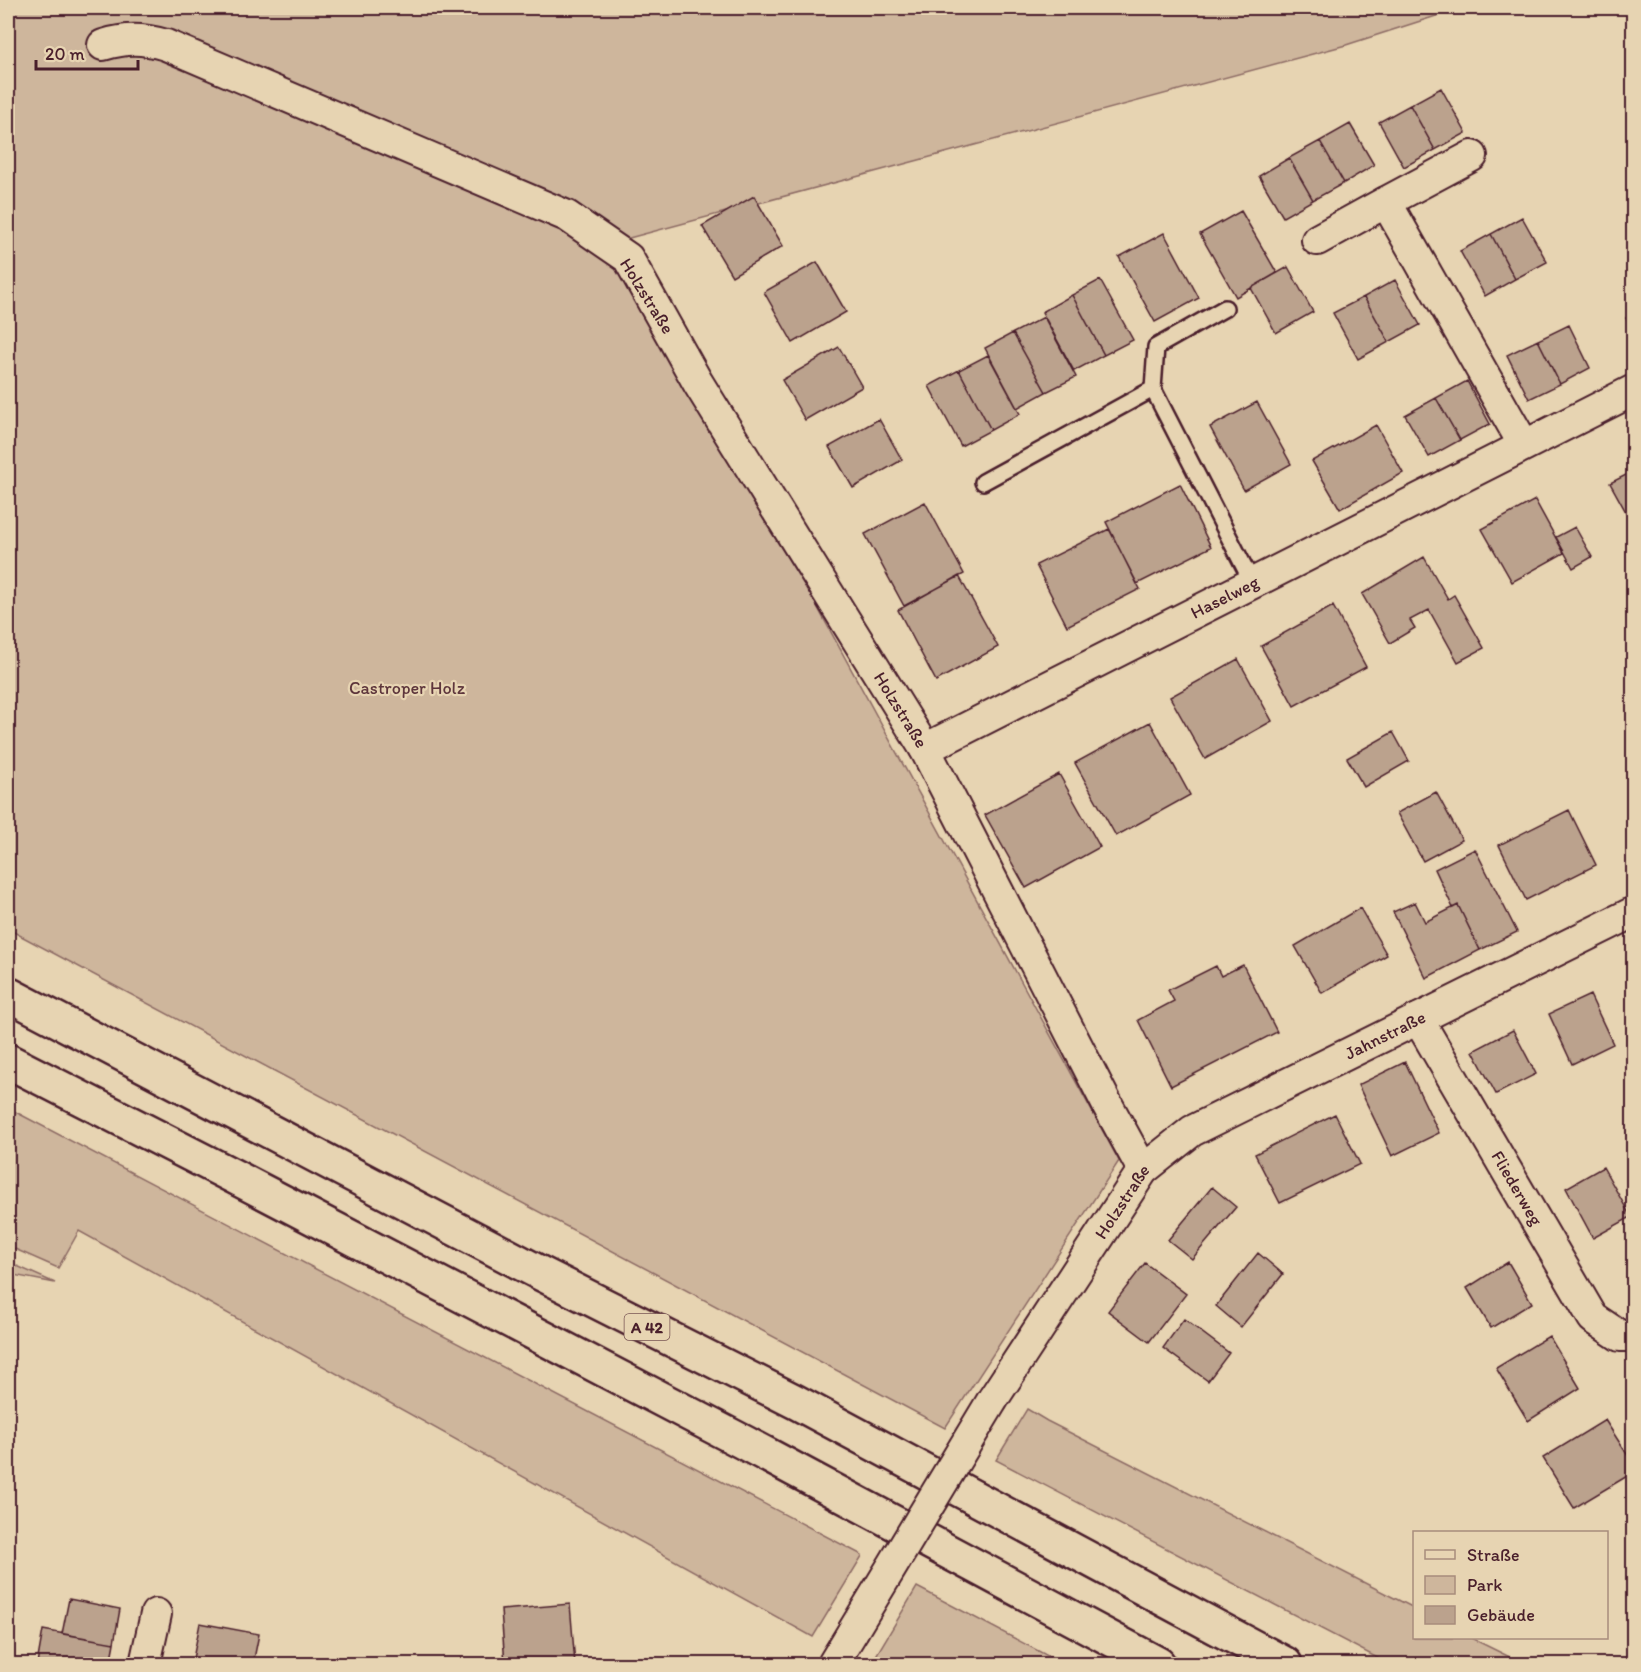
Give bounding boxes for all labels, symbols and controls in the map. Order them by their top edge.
scale bar [36,33,138,71]
text: 20 m [45,43,85,65]
street label: Holzstraße [615,254,679,338]
street label: Haselweg [1187,570,1263,624]
street label: Holzstraße [869,668,933,752]
park label: Castroper Holz [349,677,466,699]
street label: Jahnstraße [1341,1006,1429,1065]
street label: Fliederweg [1487,1147,1548,1230]
street label: Holzstraße [1090,1158,1154,1243]
road number: A 42 [624,1314,670,1340]
legend [1413,1531,1608,1639]
text: Straße [1467,1544,1520,1566]
text: Park [1467,1574,1502,1596]
text: Gebäude [1467,1604,1535,1626]

